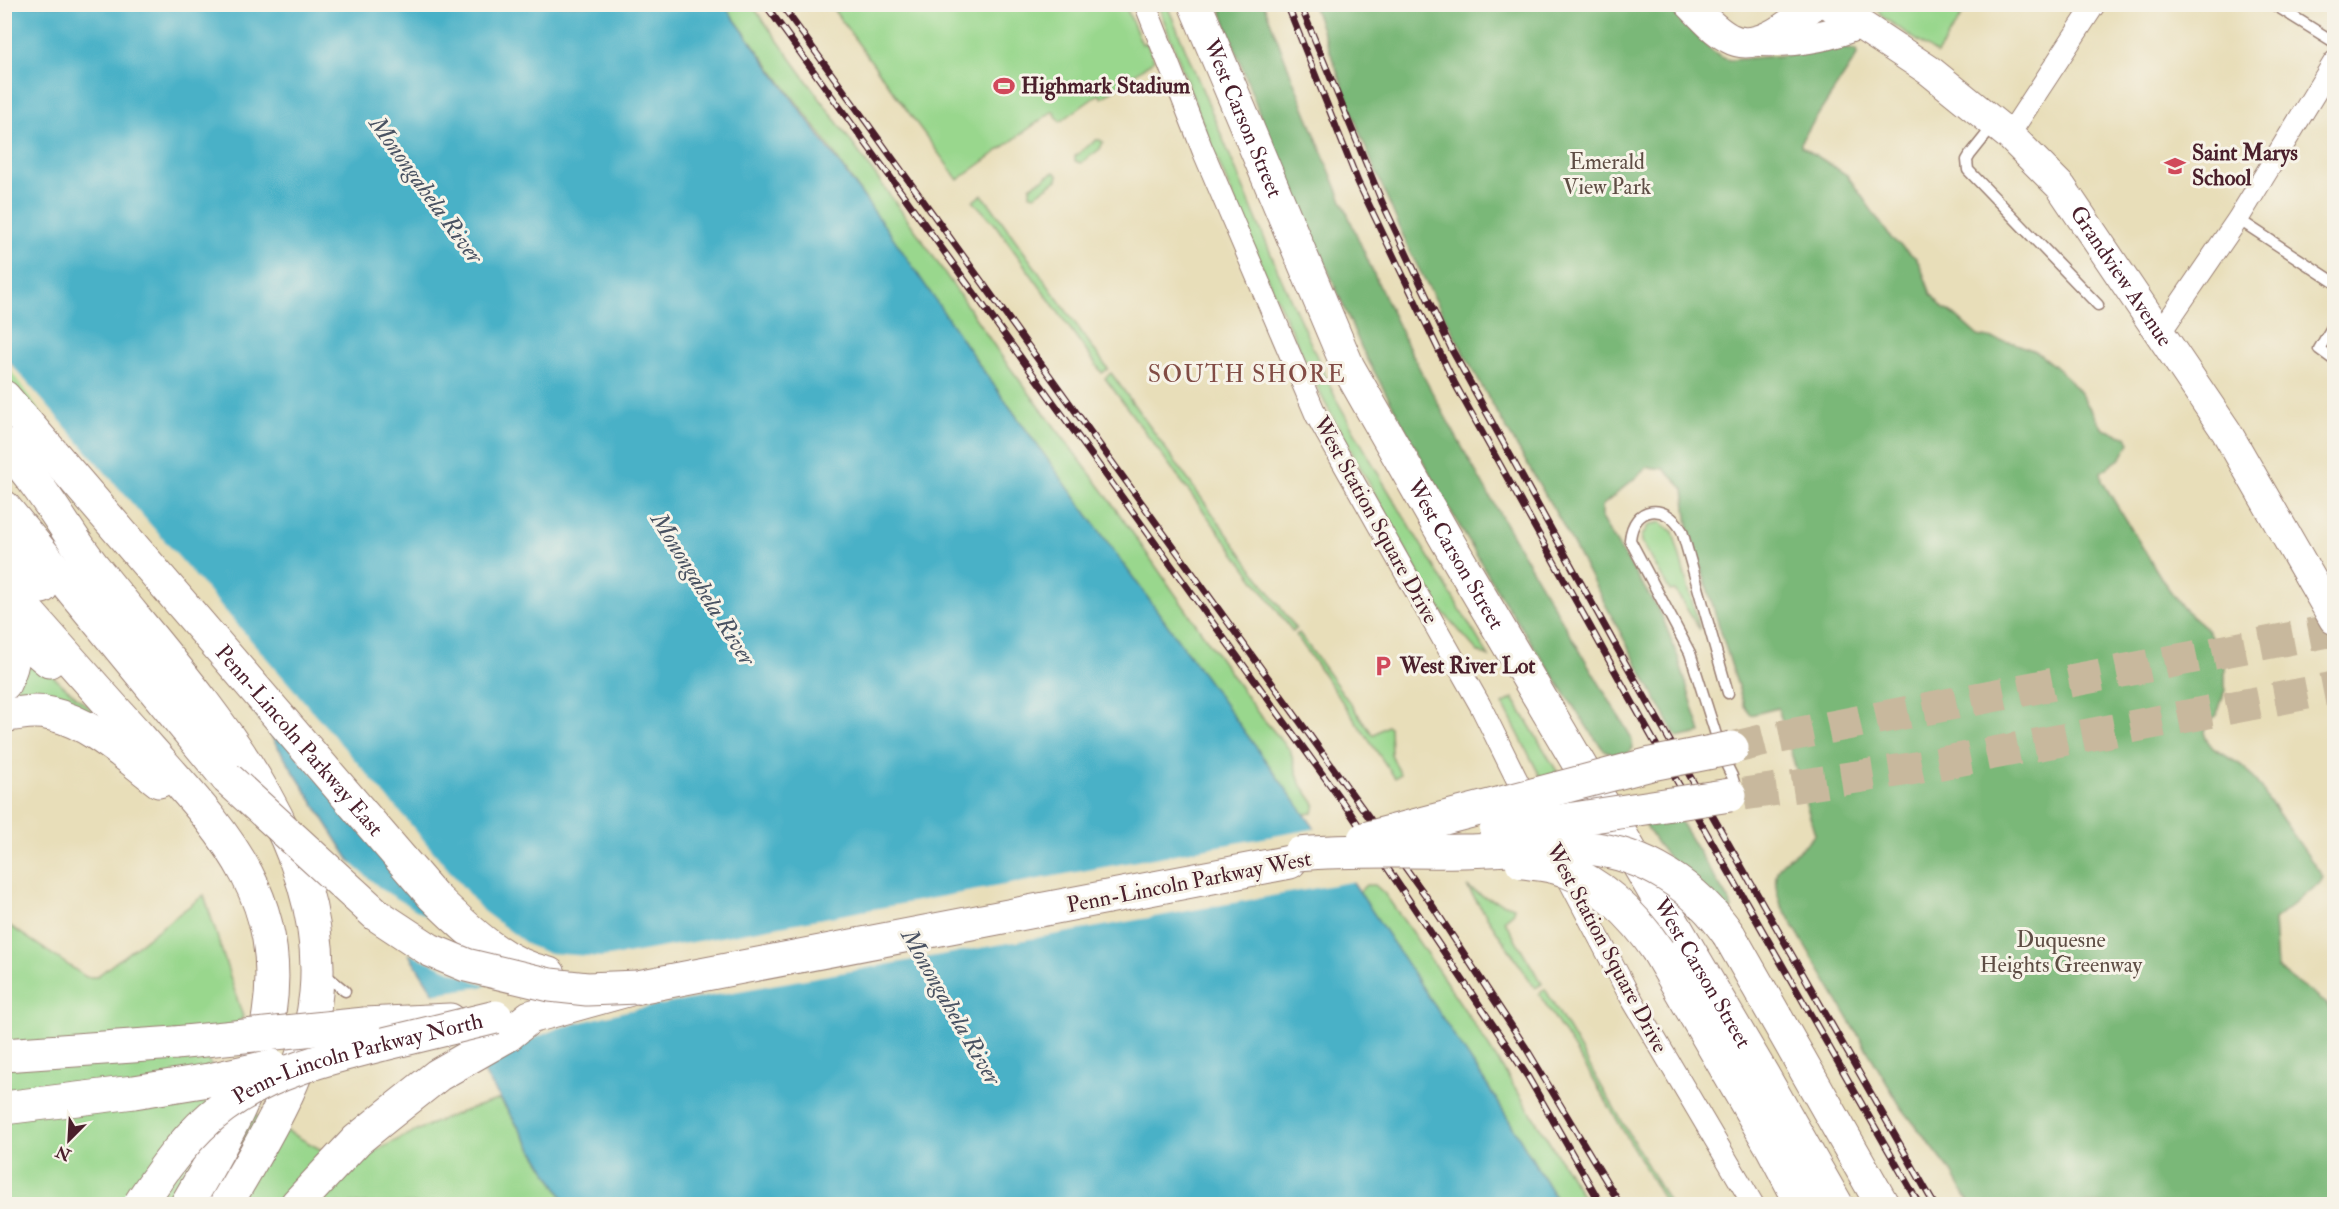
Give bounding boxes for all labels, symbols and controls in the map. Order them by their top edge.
street label: West Carson Street [1197,34,1289,202]
place label: Highmark Stadium [1021,72,1191,101]
sports icon: Highmark Stadium [992,74,1016,98]
water label: Monongahela River [361,108,491,271]
place label: Saint Marys School [2192,139,2298,192]
park label: Emerald View Park [1563,148,1652,201]
school or university icon: Saint Marys School [2163,154,2187,178]
street label: Grandview Avenue [2064,200,2179,352]
district label: SOUTH SHORE [1148,359,1346,390]
street label: West Station Square Drive [1307,410,1445,629]
street label: West Carson Street [1401,473,1510,635]
water label: Monongahela River [642,505,763,672]
street label: Penn-Lincoln Parkway East [209,639,389,842]
place label: West River Lot [1399,652,1536,680]
parking icon: West River Lot [1371,654,1395,678]
street label: West Station Square Drive [1539,838,1674,1058]
street label: Penn-Lincoln Parkway West [1064,845,1314,919]
street label: West Carson Street [1647,892,1758,1053]
water label: Monongahela River [893,922,1009,1092]
park label: Duquesne Heights Greenway [1980,926,2143,979]
street label: Penn-Lincoln Parkway North [227,1007,486,1111]
north arrow [39,1110,99,1170]
text: N [52,1140,75,1165]

